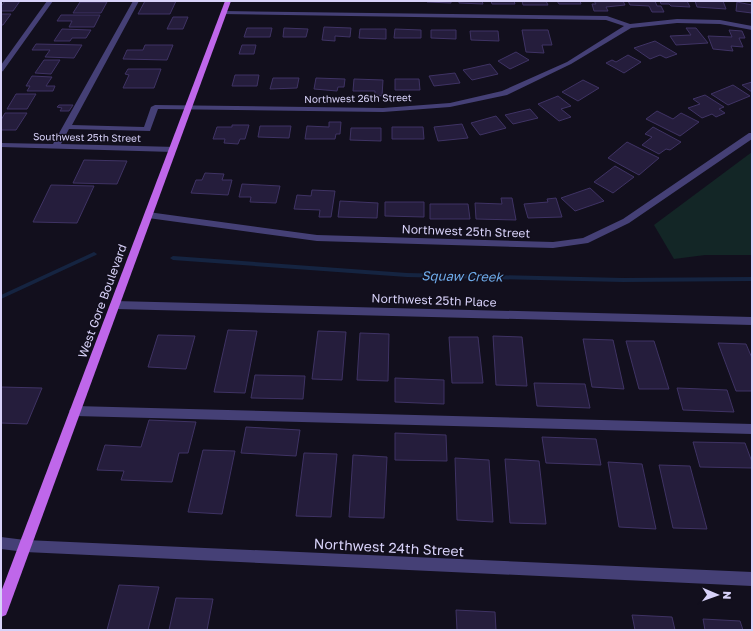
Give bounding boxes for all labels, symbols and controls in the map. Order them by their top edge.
street label: Northwest 26th Street [304,91,412,105]
street label: Southwest 25th Street [33,130,141,144]
street label: Northwest 25th Street [401,221,531,241]
street label: West Gore Boulevard [74,242,130,360]
water label: Squaw Creek [421,267,504,285]
street label: Northwest 25th Place [371,290,497,310]
street label: Northwest 24th Street [313,535,465,559]
north arrow [697,575,737,615]
text: N [721,591,734,600]

